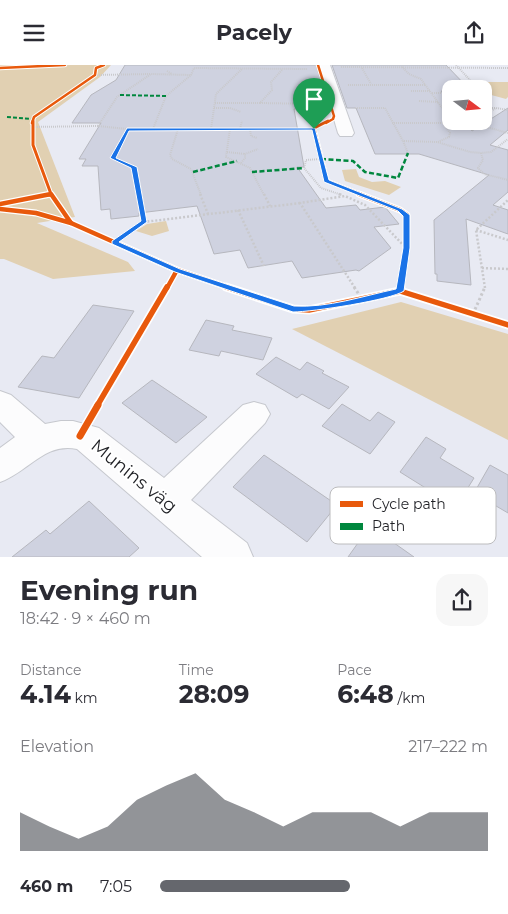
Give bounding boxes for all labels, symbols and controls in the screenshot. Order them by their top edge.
icon: menu [20,19,48,47]
text: Pacely [216,19,292,46]
icon: share [460,19,488,47]
pin [293,78,335,129]
north arrow [442,80,492,130]
map controls [442,80,492,130]
icon: arrive [300,85,328,113]
street label: Munins väg [87,435,181,517]
legend [330,487,496,544]
text: Cycle path [372,495,446,513]
text: Path [372,517,405,535]
text: Evening run [20,573,198,607]
button: share [436,574,488,626]
text: 18:42 · 9 × 460 m [20,609,151,628]
text: Distance [20,661,82,679]
text: Time [179,661,214,679]
text: Pace [337,661,372,679]
text: 4.14 [20,679,71,709]
text: 28:09 [179,679,249,709]
text: 6:48 [337,679,394,709]
text: km [71,689,98,707]
text: /km [394,689,425,707]
text: Elevation [20,737,94,756]
text: 217–222 m [408,737,488,756]
text: 460 m [20,877,73,896]
text: 7:05 [100,877,132,896]

